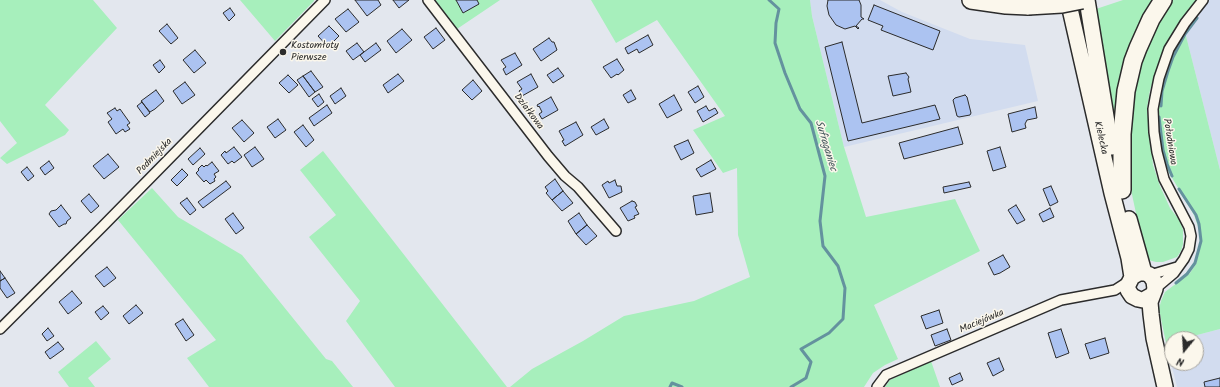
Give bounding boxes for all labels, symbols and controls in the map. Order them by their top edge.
place label: Kostomłoty Pierwsze [291,40,339,64]
marker: Kostomłoty Pierwsze [278,47,288,57]
street label: Działkowa [511,92,545,132]
street label: Południowa [1159,118,1179,166]
water label: Sufraganiec [811,119,839,173]
street label: Kielecka [1090,120,1110,156]
street label: Podmiejska [135,136,175,178]
street label: Maciejówka [958,307,1006,337]
north arrow [1164,331,1204,371]
text: N [1175,352,1187,371]

